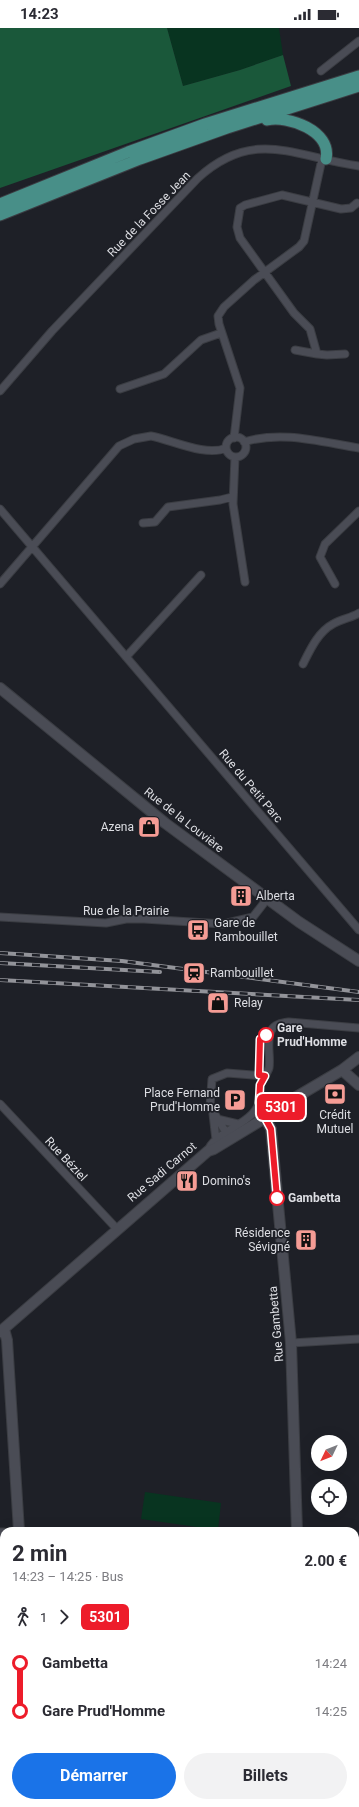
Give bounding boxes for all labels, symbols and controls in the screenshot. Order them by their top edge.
text: 14:23 [20,5,59,23]
street label: Rue de la Fosse Jean [105,168,193,260]
street label: Rue du Petit Parc [216,746,286,826]
street label: Rue de la Louvière [141,785,227,855]
shop icon: Azena [136,814,162,840]
place label: Azena [101,820,134,834]
building icon: Alberta [228,883,254,909]
place label: Alberta [256,889,295,903]
street label: Rue de la Prairie [83,904,169,918]
place label: Gare de Rambouillet [214,916,278,944]
bus stop icon: Gare de Rambouillet [185,917,211,943]
station icon: Rambouillet [181,960,207,986]
place label: Rambouillet [210,966,274,980]
shop icon: Relay [205,990,231,1016]
place label: Relay [234,996,263,1010]
place label: Gare Prud'Homme [277,1021,348,1049]
marker: Gare Prud'Homme [258,1027,274,1043]
bank icon: Crédit Mutuel [322,1081,348,1107]
place label: Place Fernand Prud'Homme [144,1086,220,1114]
parking icon: Place Fernand Prud'Homme [222,1087,248,1113]
line badge: 5301 [253,1094,309,1120]
text: 5301 [265,1099,297,1115]
place label: Crédit Mutuel [317,1108,353,1136]
street label: Rue Béziel [42,1134,90,1184]
street label: Rue Sadi Carnot [125,1139,199,1205]
restaurant icon: Domino's [174,1168,200,1194]
place label: Domino's [202,1174,251,1188]
marker: Gambetta [269,1190,285,1206]
place label: Gambetta [288,1191,341,1205]
place label: Résidence Sévigné [235,1226,290,1254]
building icon: Résidence Sévigné [293,1227,319,1253]
street label: Rue Gambetta [266,1286,286,1362]
north arrow [311,1435,347,1471]
map controls [311,1435,347,1515]
button: locate [311,1479,347,1515]
text: 2 min [12,1541,67,1566]
text: 2.00 € [304,1552,347,1570]
text: 14:23 – 14:25 · Bus [12,1569,124,1584]
icon: walk [12,1606,34,1628]
icon: forward [53,1606,75,1628]
text: 5301 [89,1609,121,1625]
text: 1 [40,1610,47,1625]
text: Gambetta [42,1654,108,1672]
text: 14:24 [315,1656,347,1671]
text: Gare Prud'Homme [42,1702,165,1720]
text: 14:25 [315,1704,347,1719]
button: Démarrer [12,1753,176,1799]
button: Billets [184,1753,347,1799]

